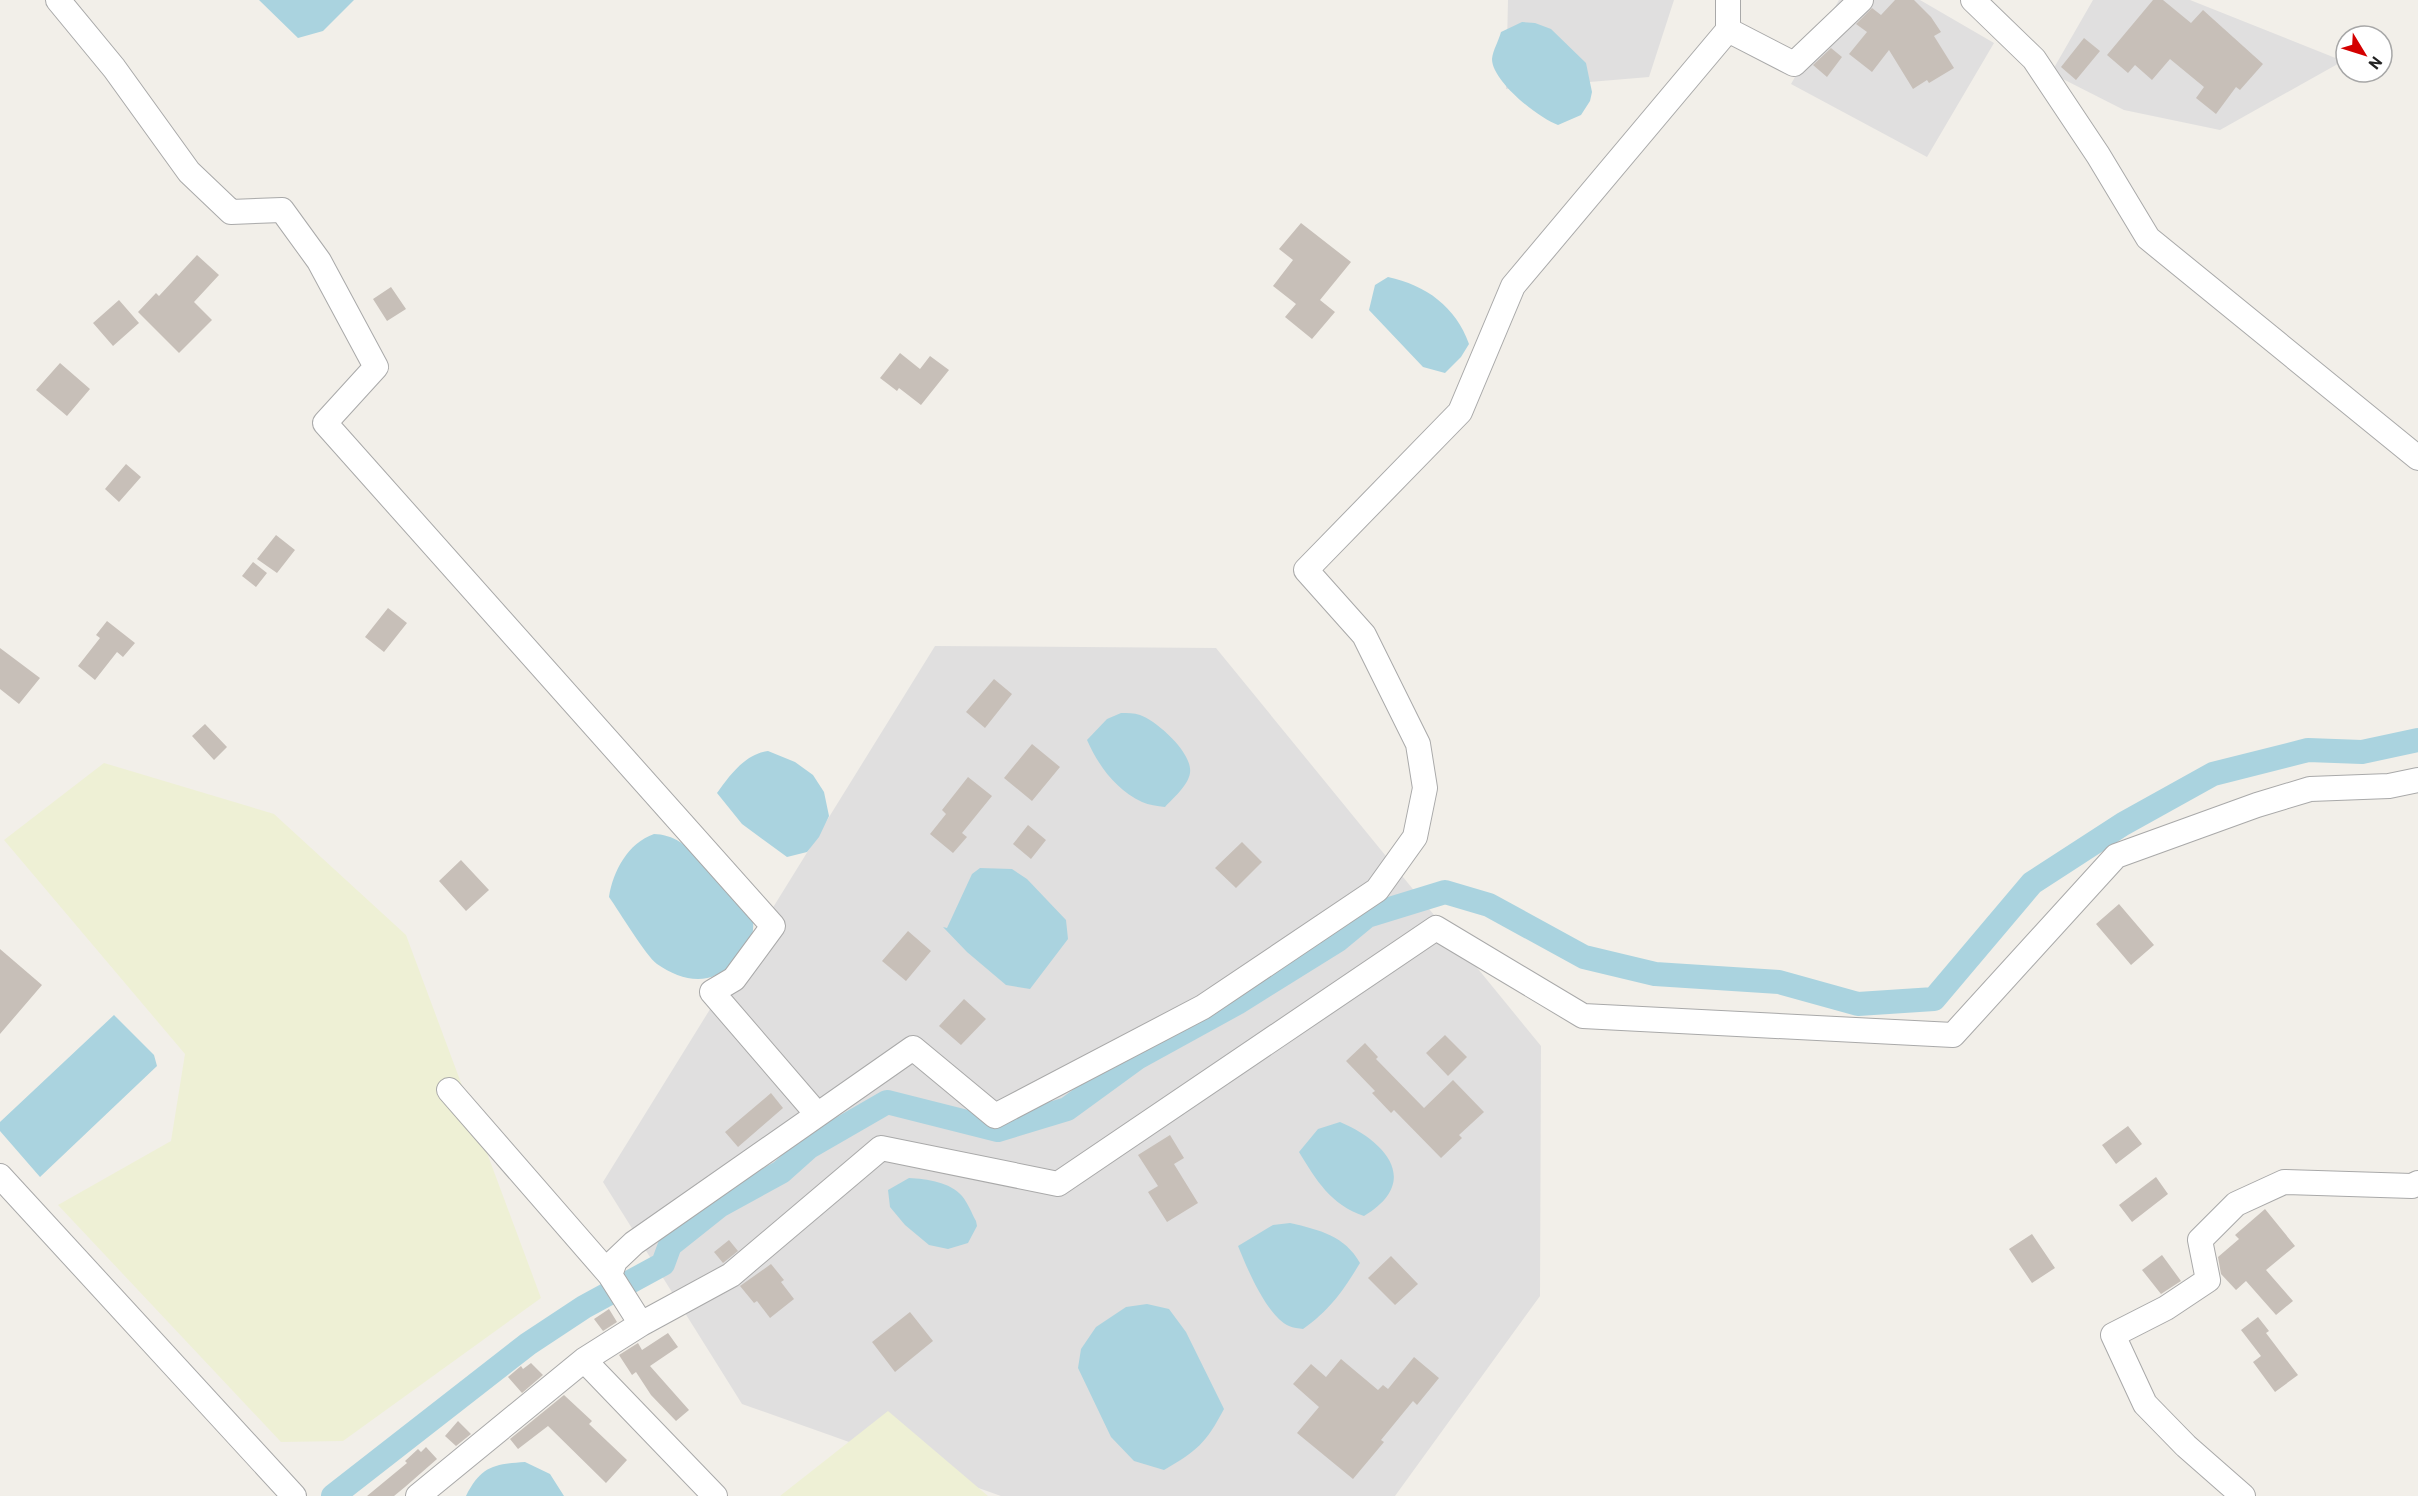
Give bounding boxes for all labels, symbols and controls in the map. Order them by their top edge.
north arrow [2334,24,2394,84]
text: N [2365,54,2387,74]

